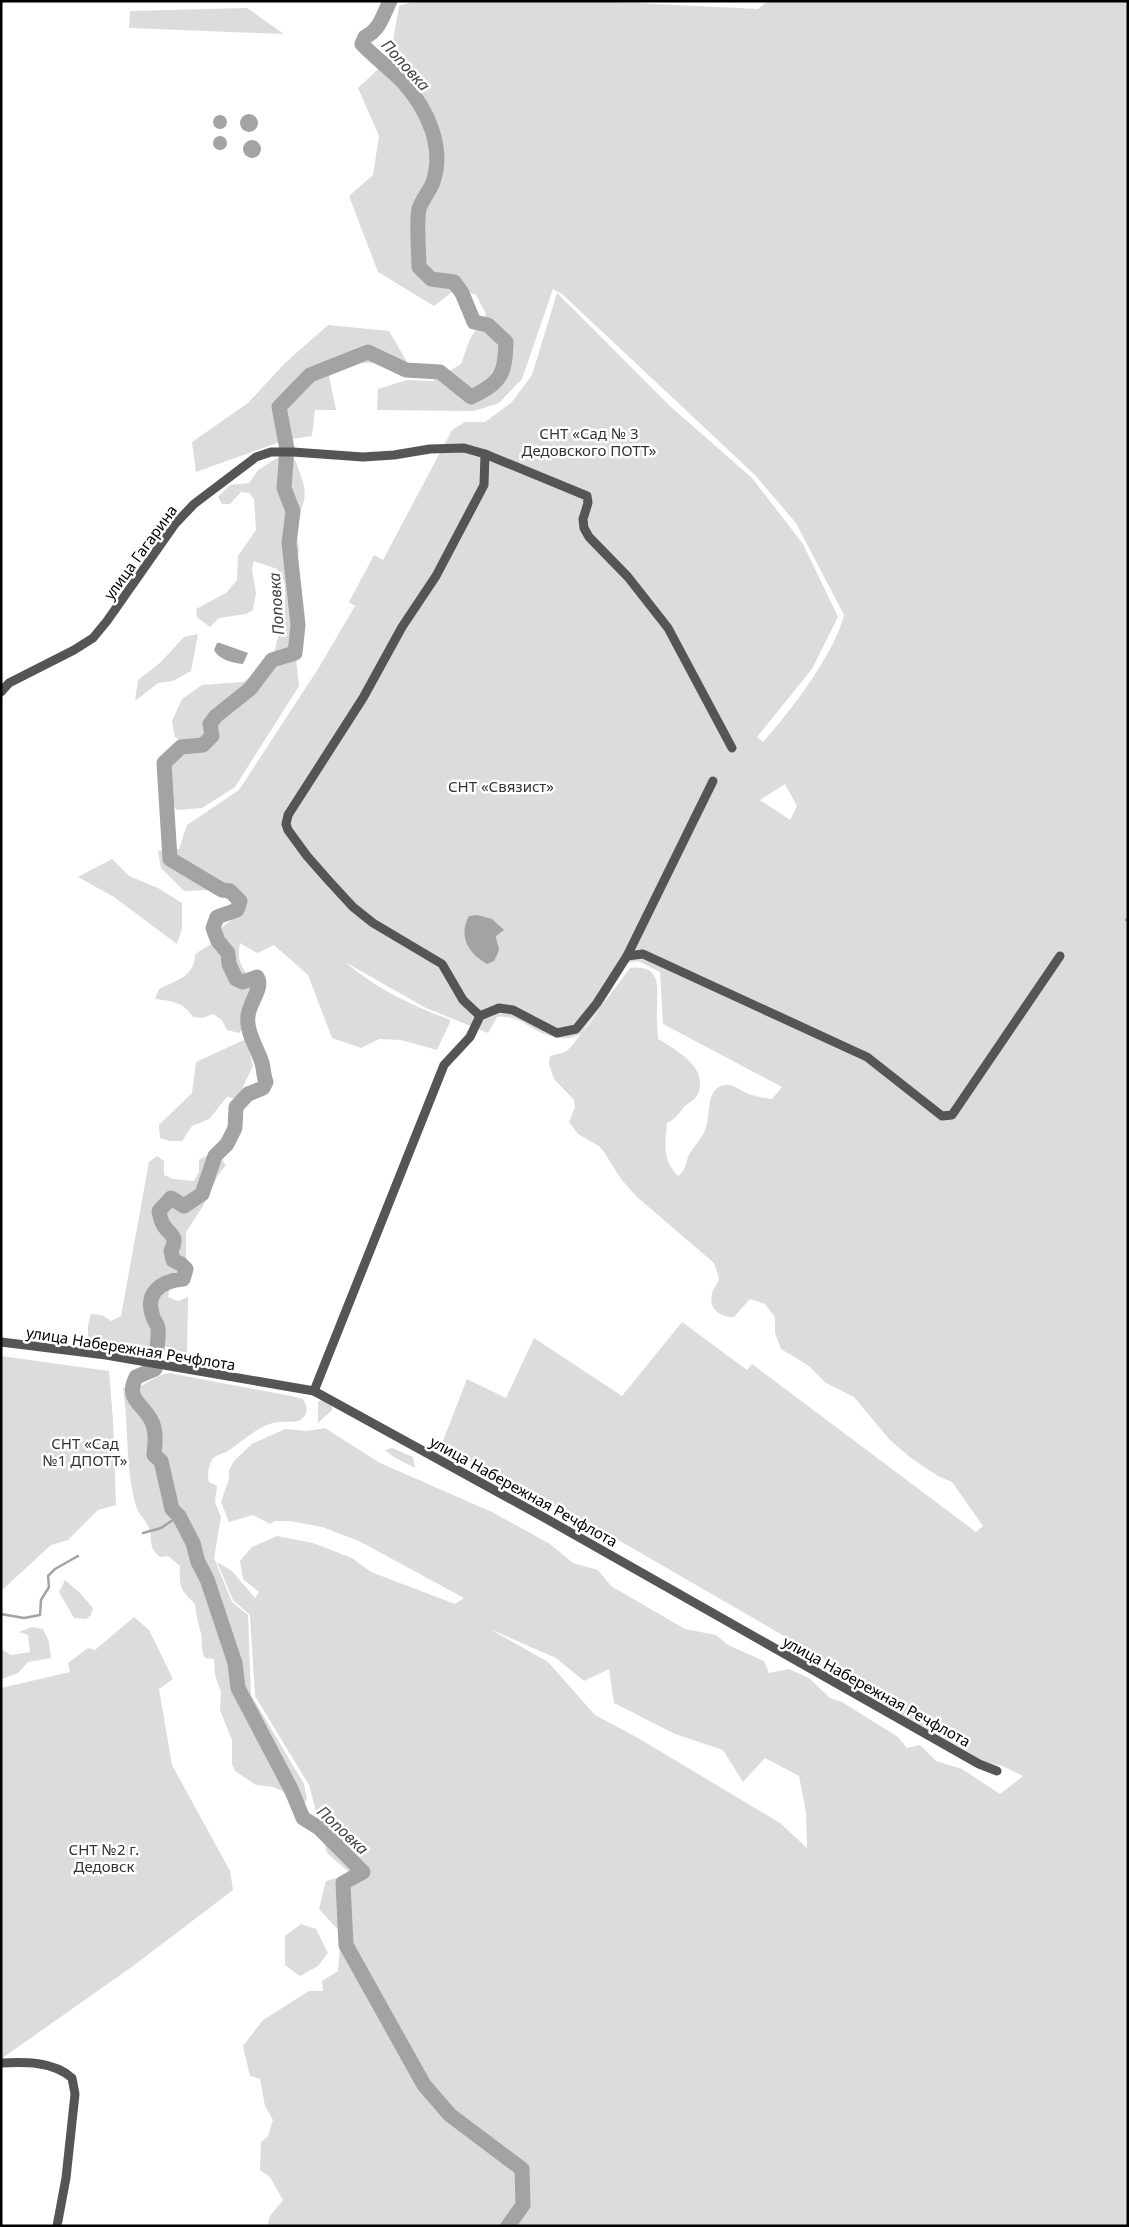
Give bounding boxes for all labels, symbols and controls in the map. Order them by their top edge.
water label: Поповка [377,34,435,96]
park label: СНТ «Сад № 3 Дедовского ПОТТ» [521,423,657,460]
street label: улица Гагарина [99,501,181,603]
water label: Поповка [263,572,289,636]
park label: СНТ «Связист» [448,776,554,796]
street label: улица Набережная Речфлота [25,1322,237,1374]
street label: улица Набережная Речфлота [427,1431,621,1551]
park label: СНТ «Сад №1 ДПОТТ» [43,1433,128,1470]
street label: улица Набережная Речфлота [780,1631,974,1751]
water label: Поповка [313,1801,373,1859]
park label: СНТ №2 г. Дедовск [69,1839,139,1876]

